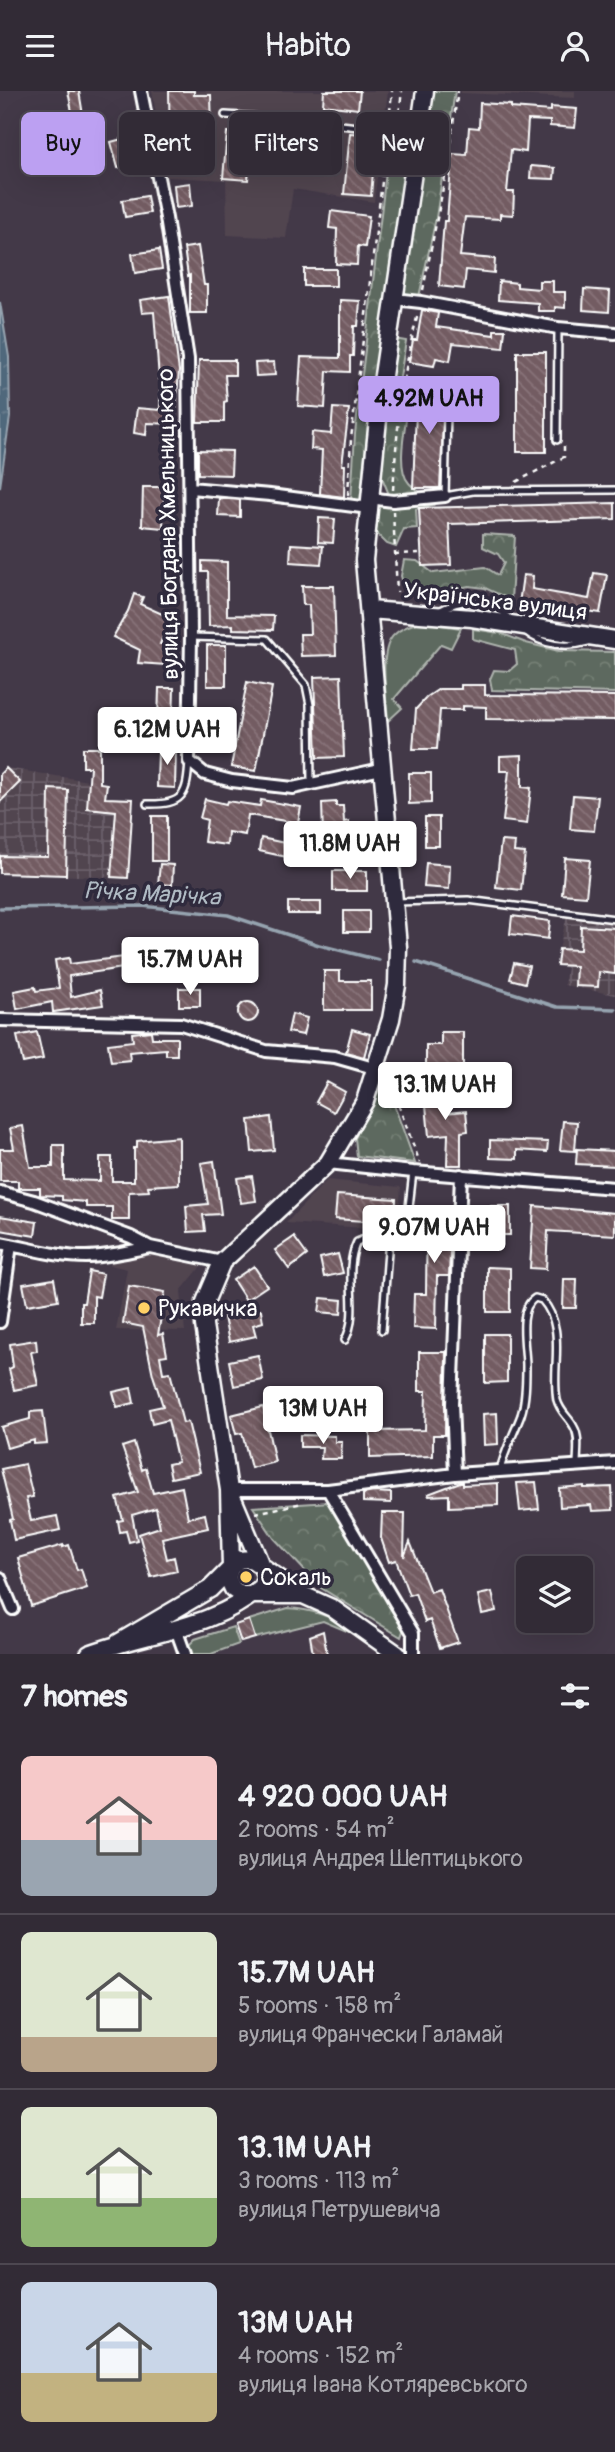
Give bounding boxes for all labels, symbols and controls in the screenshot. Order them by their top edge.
text: Habito [264,26,351,66]
icon: menu [21,27,59,65]
icon: person [556,27,594,65]
chip: Buy [21,112,105,175]
chip: Rent [119,112,215,175]
chip: Filters [229,112,342,175]
chip: New [356,112,449,175]
street label: вулиця Богдана Хмельницького [151,368,185,680]
pin: 4.92M UAH [349,377,509,436]
text: 4.92M UAH [374,384,484,413]
street label: Українська вулиця [401,575,589,627]
pin: 6.12M UAH [87,707,247,767]
text: 6.12M UAH [114,715,220,744]
pin: 11.8M UAH [270,821,430,881]
text: 11.8M UAH [300,829,400,858]
water label: Річка Марічка [83,876,223,912]
pin: 15.7M UAH [110,937,270,997]
text: 15.7M UAH [138,945,242,974]
pin: 13.1M UAH [365,1063,525,1122]
text: 13.1M UAH [394,1070,496,1099]
pin: 9.07M UAH [354,1205,514,1265]
text: 9.07M UAH [378,1213,490,1242]
place label: Рукавичка [158,1294,258,1323]
marker: Рукавичка [136,1300,152,1316]
pin: 13M UAH [258,1387,388,1446]
text: 13M UAH [279,1394,367,1423]
map controls [516,1556,593,1633]
button: layers [516,1556,593,1633]
place label: Сокаль [260,1563,332,1592]
marker: Сокаль [238,1569,254,1585]
icon: filters [556,1677,594,1715]
text: 7 homes [21,1678,128,1715]
text: 4 920 000 UAH [238,1778,447,1815]
icon: home [77,1784,161,1868]
text: 2 rooms · 54 m² [238,1815,395,1844]
text: вулиця Андрея Шептицького [238,1844,523,1873]
text: 15.7M UAH [238,1954,375,1991]
icon: home [77,1960,161,2044]
text: 5 rooms · 158 m² [238,1991,401,2020]
text: вулиця Франчески Галамай [238,2020,503,2049]
text: 13.1M UAH [238,2129,371,2166]
icon: home [77,2135,161,2219]
text: 3 rooms · 113 m² [238,2166,399,2195]
text: вулиця Петрушевича [238,2195,441,2224]
text: 13M UAH [238,2304,353,2341]
icon: home [77,2310,161,2394]
text: 4 rooms · 152 m² [238,2341,404,2370]
text: вулиця Івана Котляревського [238,2370,528,2399]

